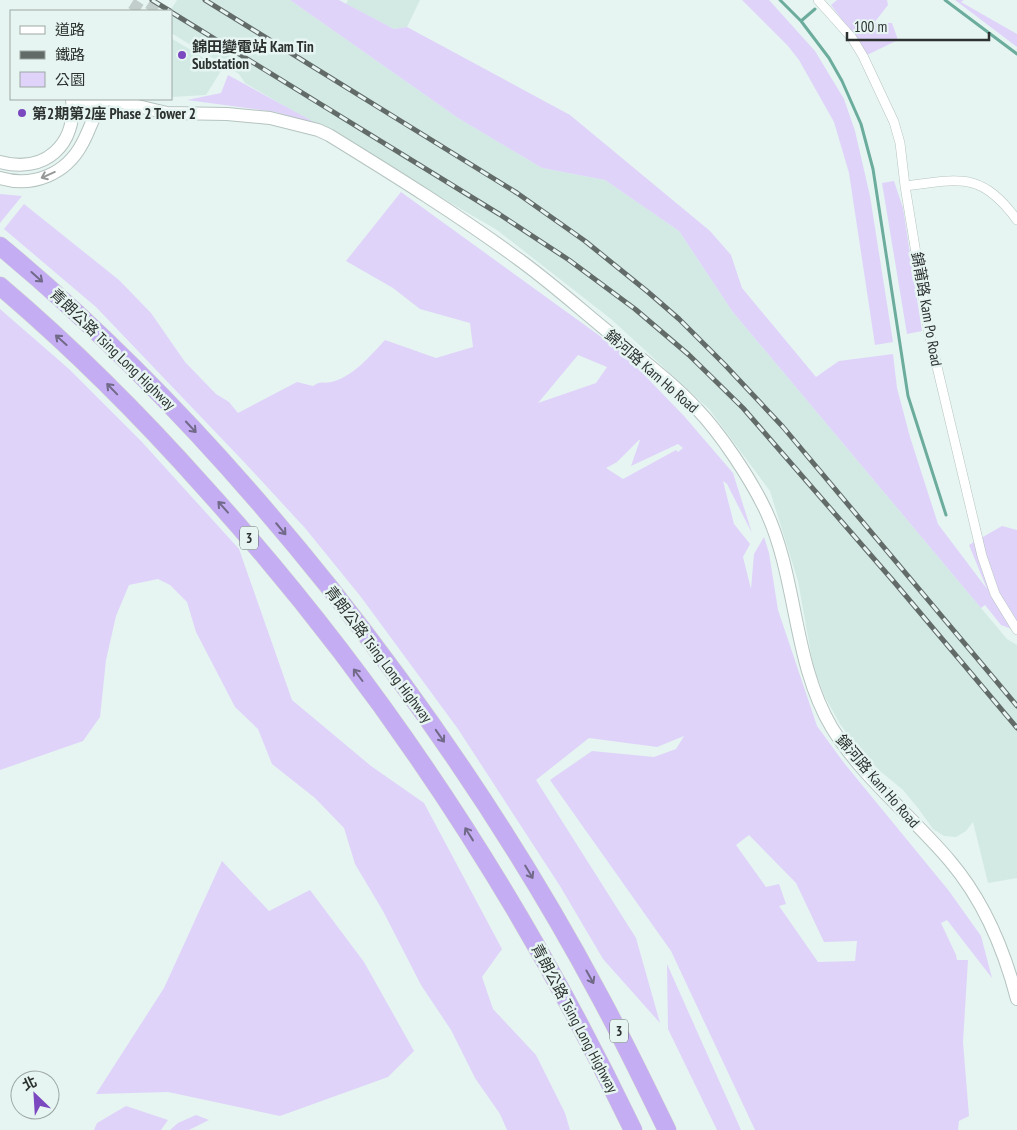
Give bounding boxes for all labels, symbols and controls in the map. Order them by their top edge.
legend [10,10,172,100]
scale bar [847,10,990,42]
text: 100 m [854,17,887,36]
text: 道路 [55,20,85,39]
place label: 錦田變電站 Kam Tin Substation [192,37,314,73]
text: 鐵路 [55,45,85,64]
marker: 錦田變電站 Kam Tin Substation [176,49,188,61]
text: 公園 [55,70,85,89]
place label: 第2期第2座 Phase 2 Tower 2 [32,104,196,123]
marker: 第2期第2座 Phase 2 Tower 2 [16,107,28,119]
one-way arrow [41,171,56,181]
street label: 錦莆路 Kam Po Road [908,250,946,368]
one-way arrow [31,271,44,283]
street label: 青朗公路 Tsing Long Highway [47,284,180,414]
street label: 錦河路 Kam Ho Road [601,325,703,417]
one-way arrow [55,334,68,346]
one-way arrow [106,383,118,395]
one-way arrow [185,421,197,433]
one-way arrow [217,501,229,514]
one-way arrow [276,522,287,535]
road number: 3 [240,526,258,550]
street label: 青朗公路 Tsing Long Highway [321,582,437,726]
one-way arrow [353,669,364,682]
one-way arrow [435,729,445,743]
street label: 錦河路 Kam Ho Road [832,730,924,832]
one-way arrow [464,827,474,841]
one-way arrow [524,865,534,879]
street label: 青朗公路 Tsing Long Highway [528,940,623,1096]
one-way arrow [585,969,595,984]
road number: 3 [610,1019,628,1042]
north arrow [10,1070,60,1120]
text: 北 [19,1072,40,1094]

